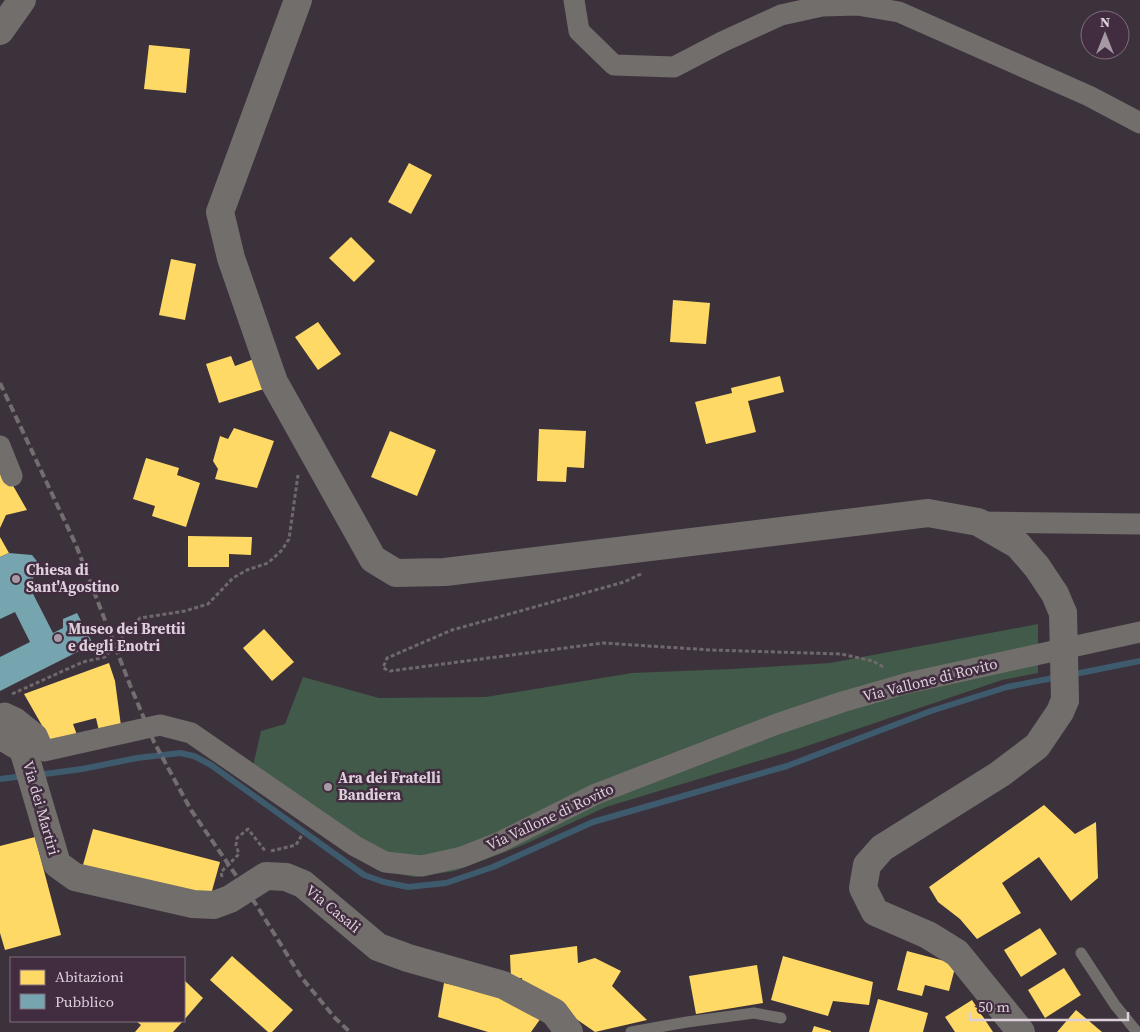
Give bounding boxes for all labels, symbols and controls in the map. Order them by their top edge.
north arrow [1080,10,1130,60]
text: N [1100,12,1110,32]
place label: Chiesa di Sant'Agostino [26,559,120,597]
marker: Chiesa di Sant'Agostino [10,573,22,585]
place label: Museo dei Brettii e degli Enotri [68,618,186,656]
marker: Museo dei Brettii e degli Enotri [52,632,64,644]
street label: Via Vallone di Rovito [860,653,999,706]
street label: Via dei Martiri [18,758,65,857]
place label: Ara dei Fratelli Bandiera [338,767,441,805]
street label: Via Vallone di Rovito [483,778,617,855]
marker: Ara dei Fratelli Bandiera [322,781,334,793]
street label: Via Casali [301,880,365,937]
legend [10,957,185,1022]
text: Abitazioni [55,966,124,987]
scale bar [970,990,1128,1022]
text: Pubblico [55,991,114,1012]
text: 50 m [978,996,1010,1017]

